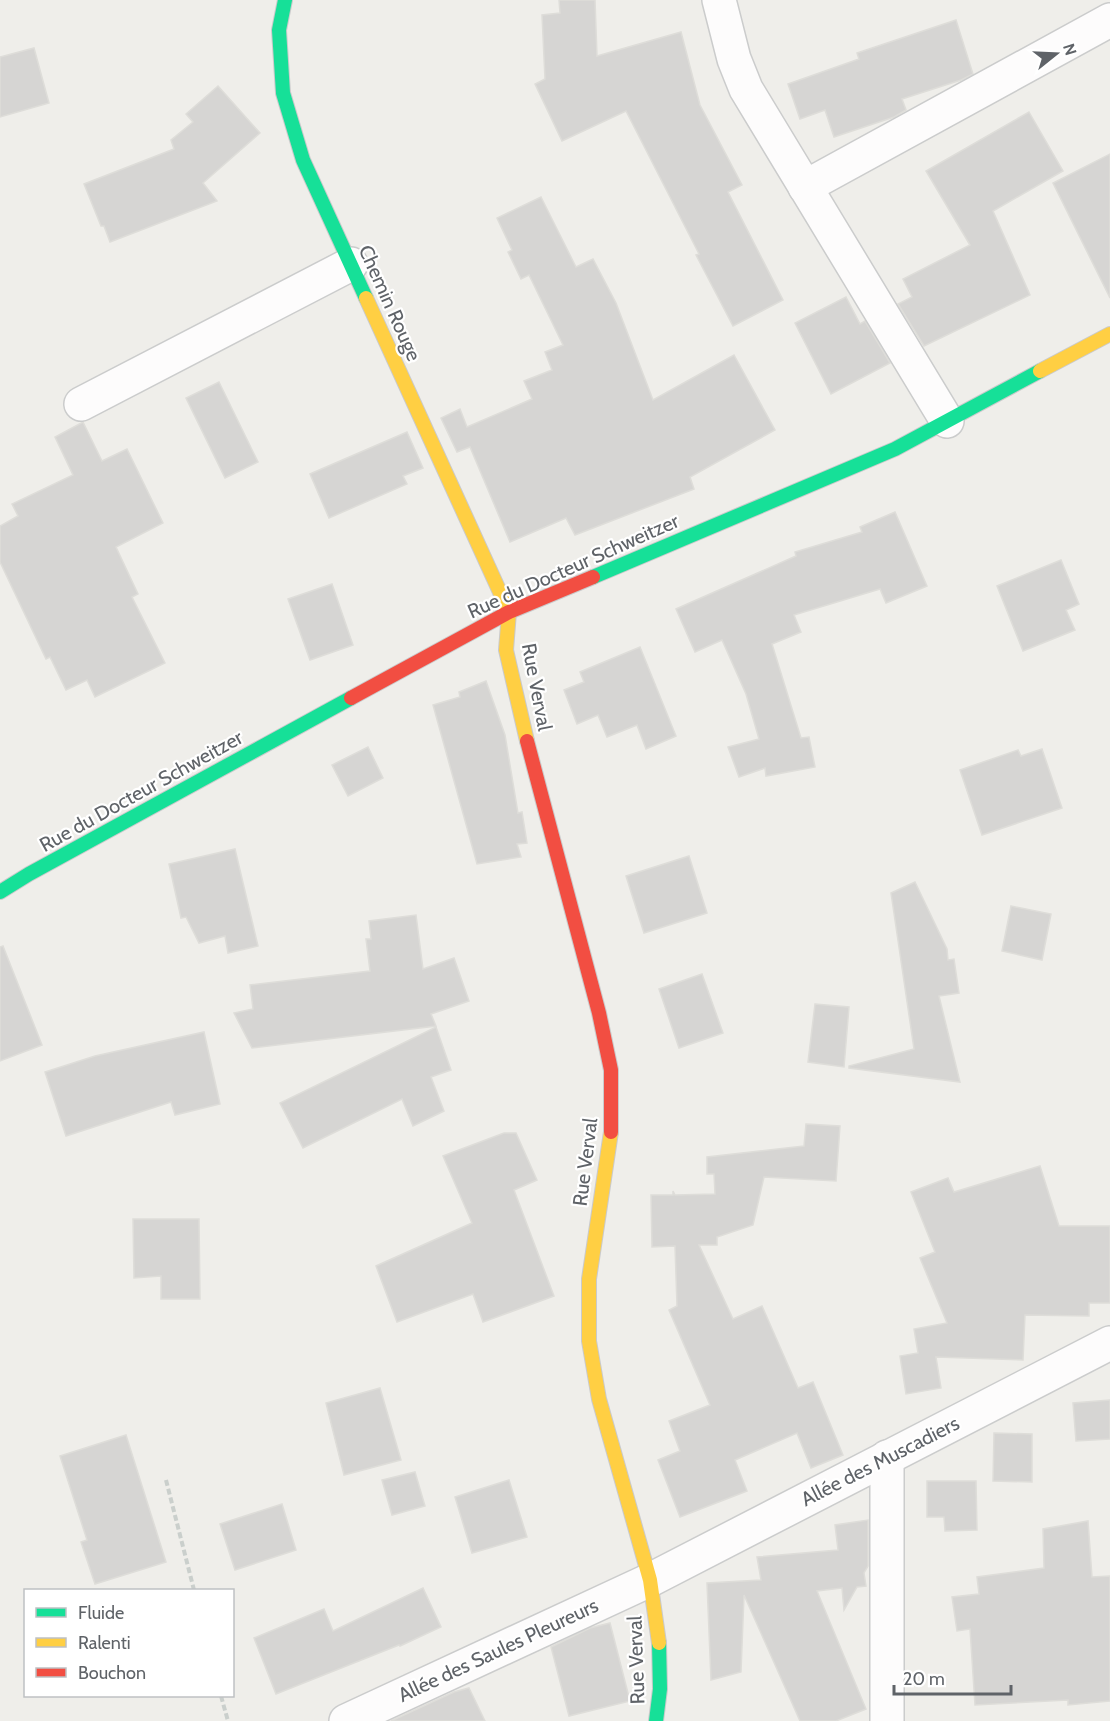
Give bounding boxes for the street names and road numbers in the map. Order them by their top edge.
street label: Chemin Rouge [354,241,426,365]
street label: Rue du Docteur Schweitzer [464,508,683,623]
street label: Rue Verval [517,641,557,733]
street label: Rue du Docteur Schweitzer [35,725,247,857]
street label: Rue Verval [568,1116,602,1207]
street label: Allée des Muscadiers [797,1411,963,1511]
street label: Allée des Saules Pleureurs [394,1593,602,1707]
street label: Rue Verval [622,1615,650,1705]

